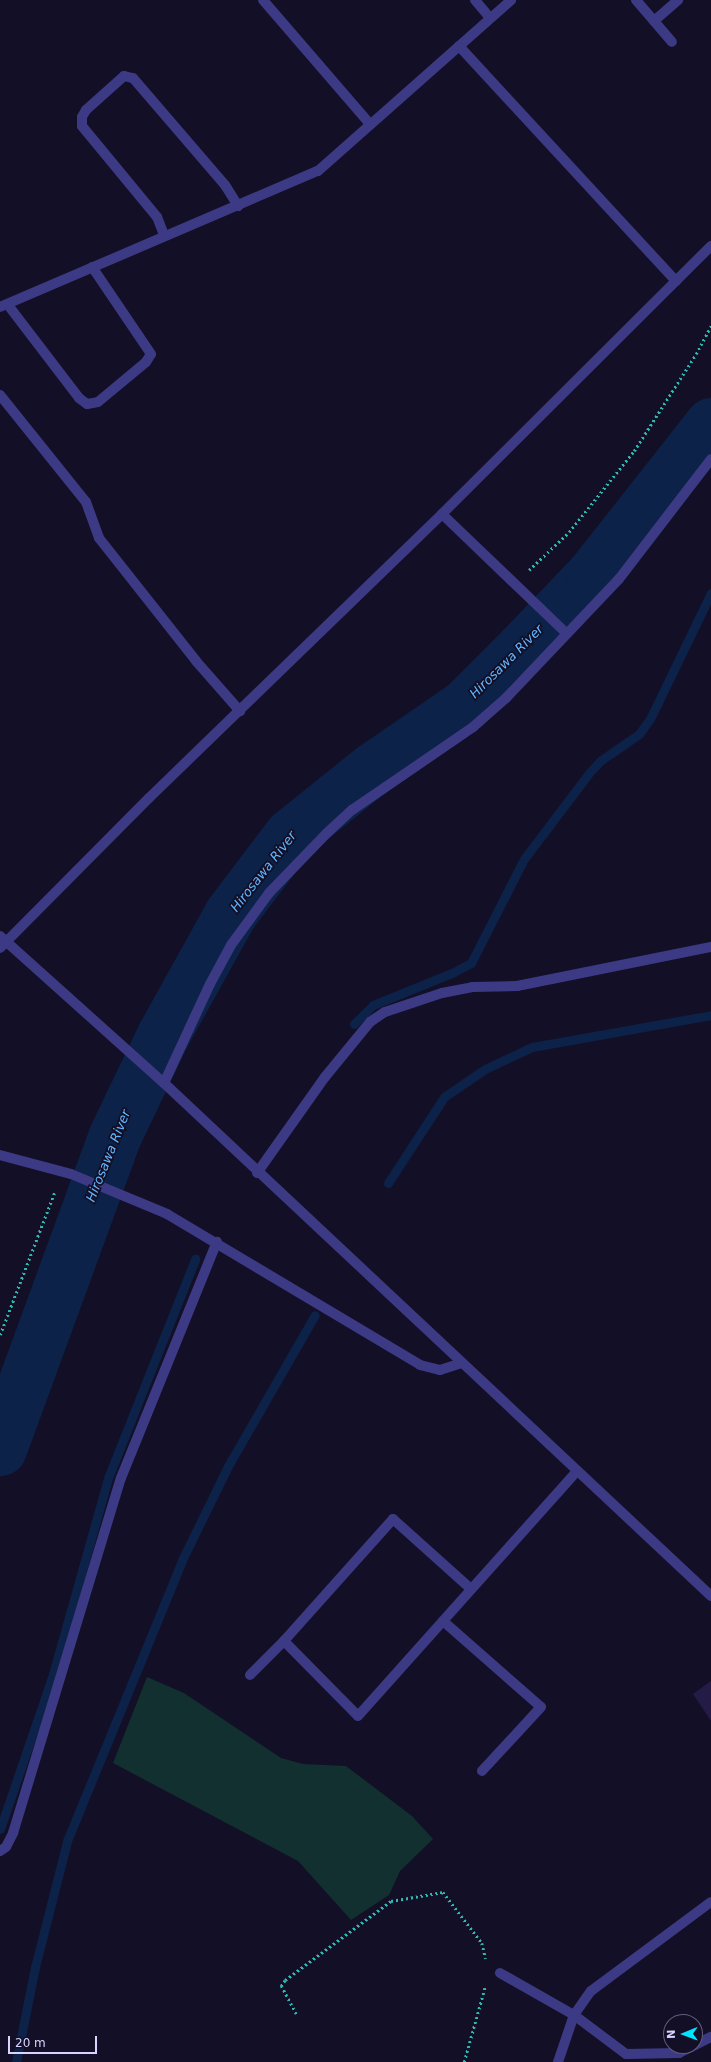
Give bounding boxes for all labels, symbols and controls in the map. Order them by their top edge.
water label: Hirosawa River [467,622,547,702]
water label: Hirosawa River [228,829,300,915]
water label: Hirosawa River [83,1108,135,1204]
north arrow [663,2014,703,2054]
scale bar [10,2028,99,2054]
text: N [665,2029,678,2039]
text: 20 m [15,2036,46,2050]

